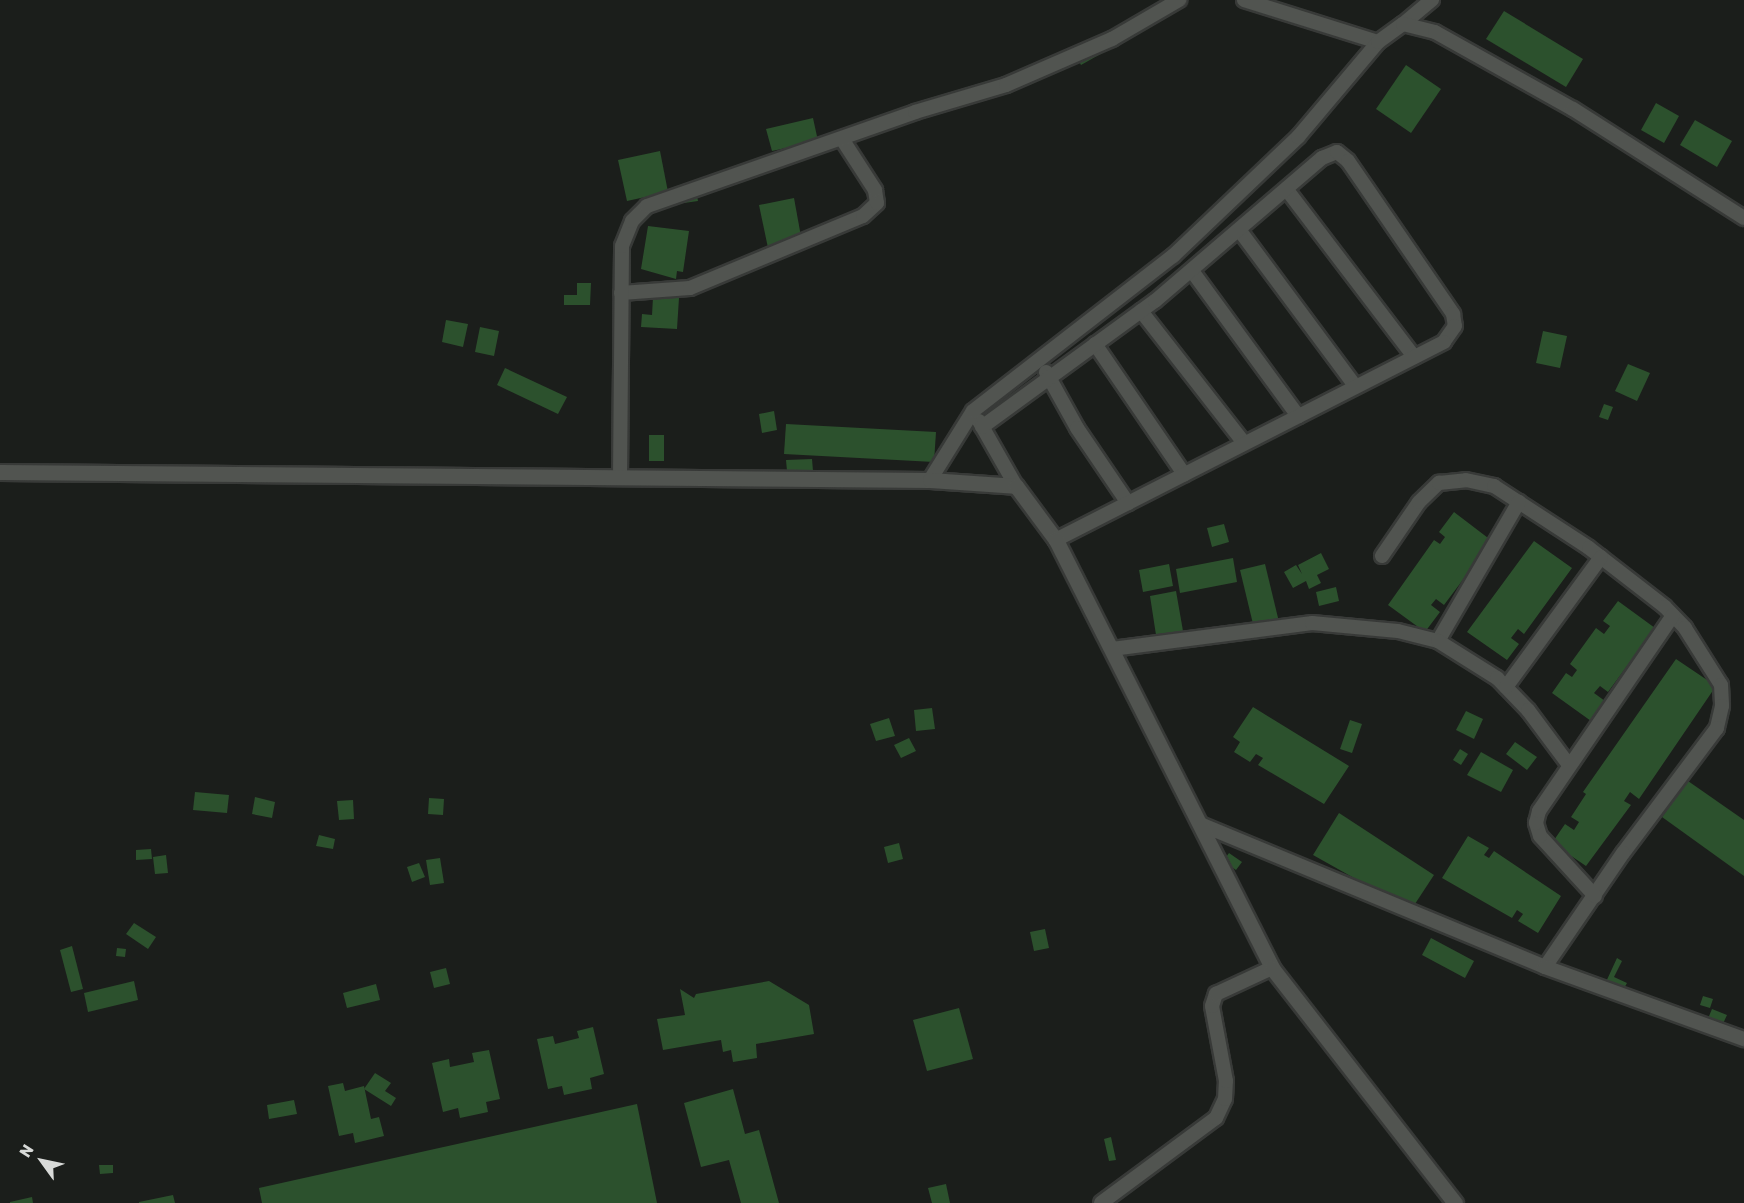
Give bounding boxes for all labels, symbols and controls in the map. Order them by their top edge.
north arrow [12,1131,72,1191]
text: N [15,1141,38,1161]

